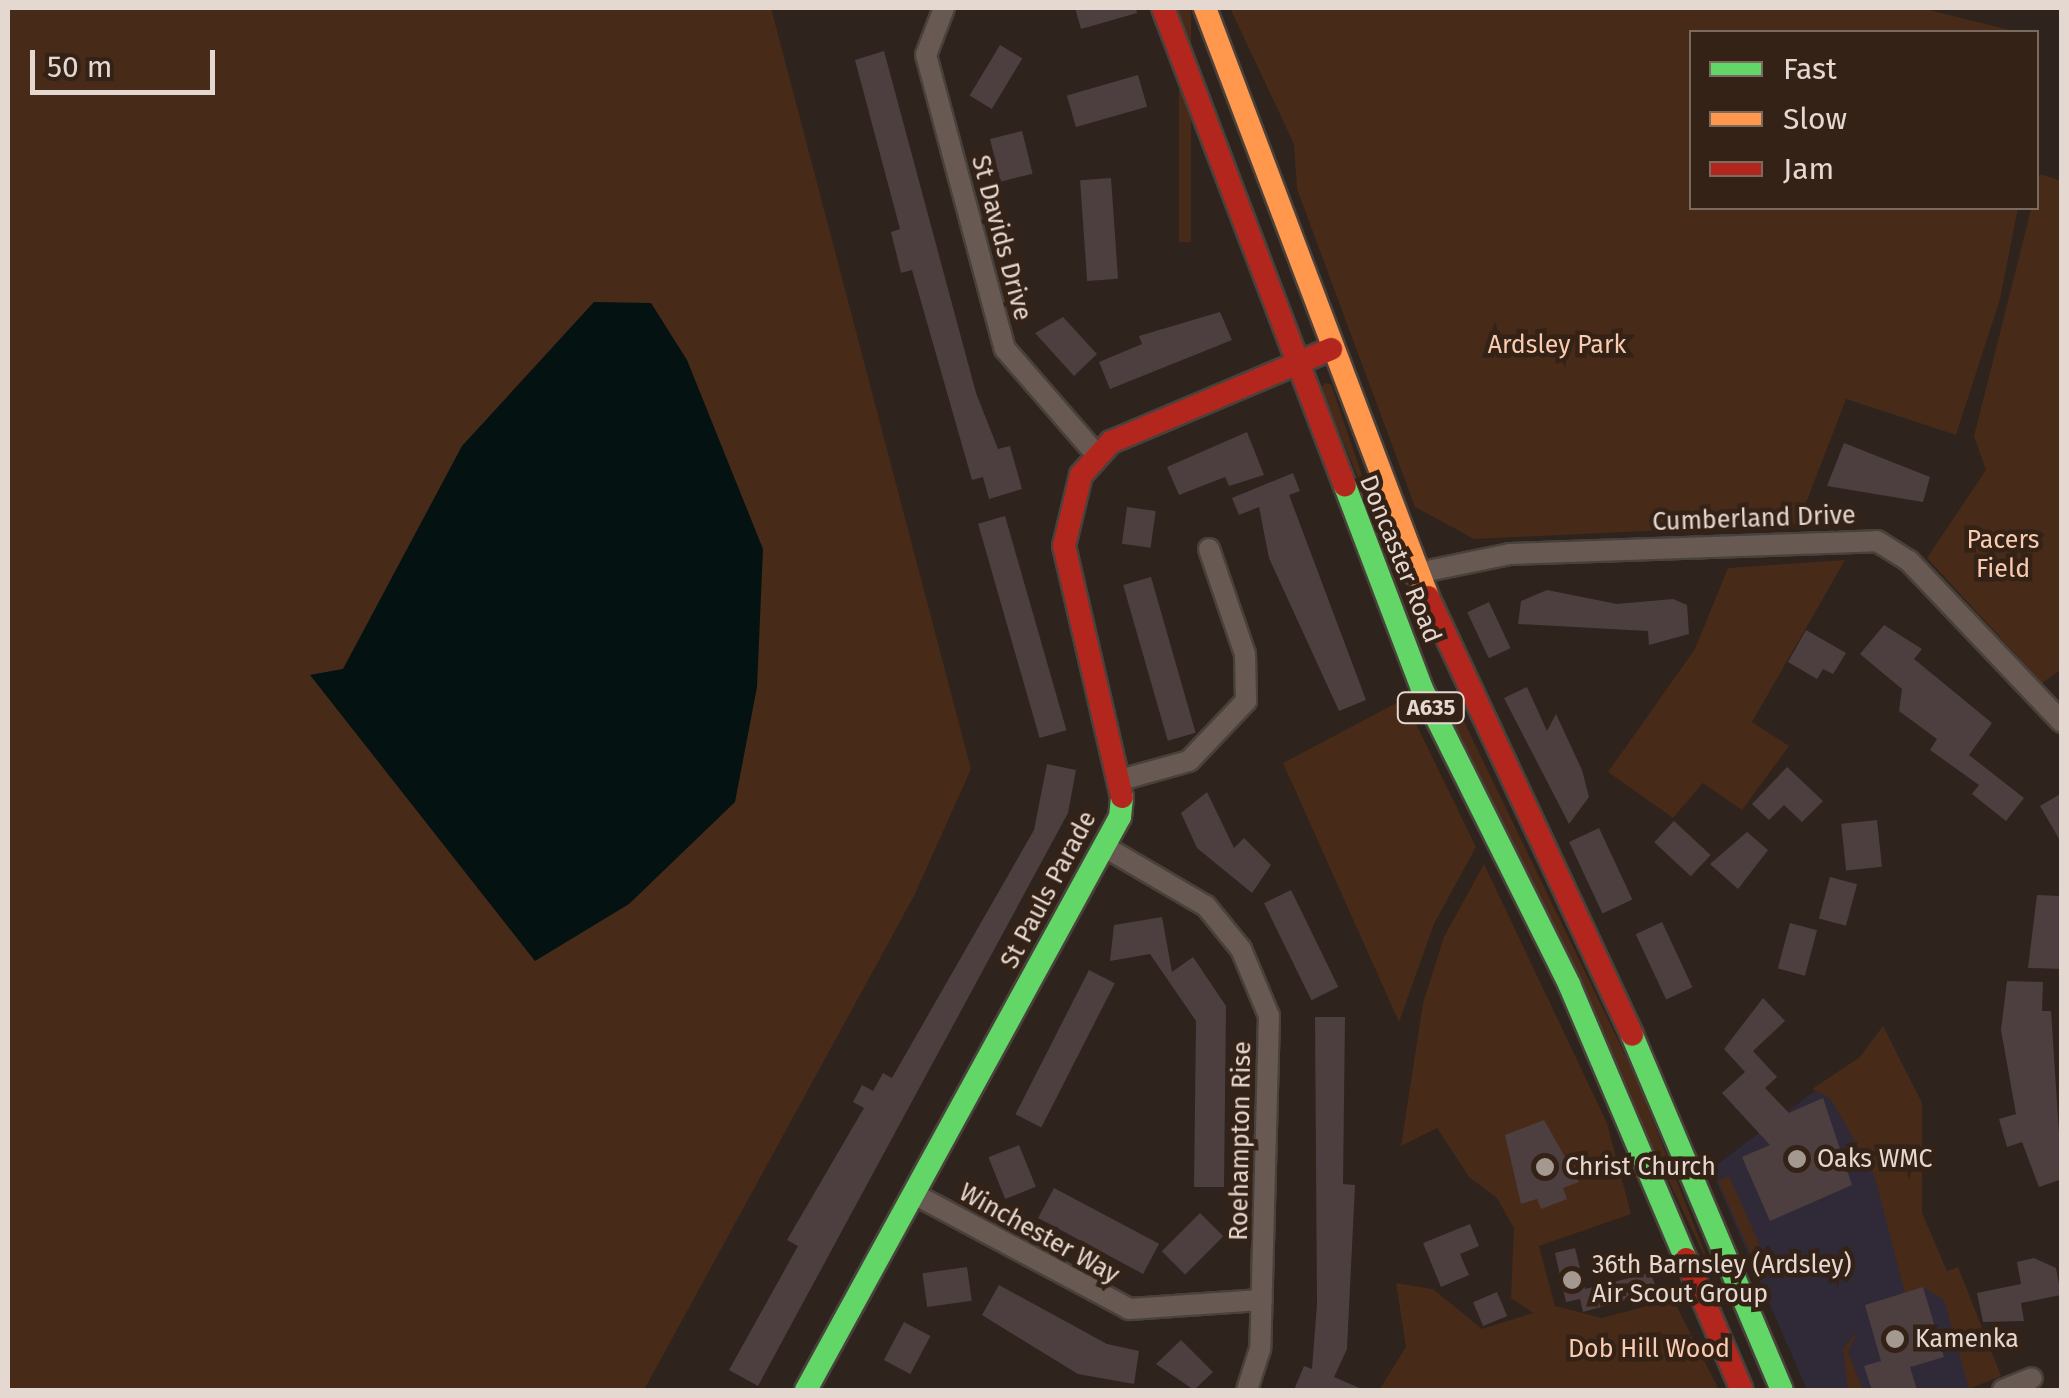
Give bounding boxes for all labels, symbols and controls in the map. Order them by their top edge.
scale bar [35,30,220,92]
legend [1689,30,2039,210]
text: 50 m [47,49,112,85]
text: Fast [1783,51,1837,87]
text: Slow [1783,101,1847,137]
text: Jam [1783,151,1834,187]
street label: St Davids Drive [965,152,1037,324]
park label: Ardsley Park [1488,330,1626,360]
street label: Doncaster Road [1353,471,1447,647]
street label: Cumberland Drive [1652,500,1856,538]
park label: Pacers Field [1967,526,2039,585]
road number: A635 [1396,691,1466,725]
street label: St Pauls Parade [995,806,1103,974]
street label: Roehampton Rise [1224,1041,1258,1241]
place label: Oaks WMC [1817,1144,1932,1174]
marker: Oaks WMC [1786,1148,1808,1170]
place label: Christ Church [1565,1152,1716,1182]
marker: Christ Church [1534,1156,1556,1178]
street label: Winchester Way [954,1178,1124,1290]
place label: 36th Barnsley (Ardsley) Air Scout Group [1592,1251,1852,1310]
marker: 36th Barnsley (Ardsley) Air Scout Group [1561,1269,1583,1291]
place label: Kamenka [1915,1324,2019,1354]
marker: Kamenka [1884,1328,1906,1350]
park label: Dob Hill Wood [1568,1334,1730,1364]

